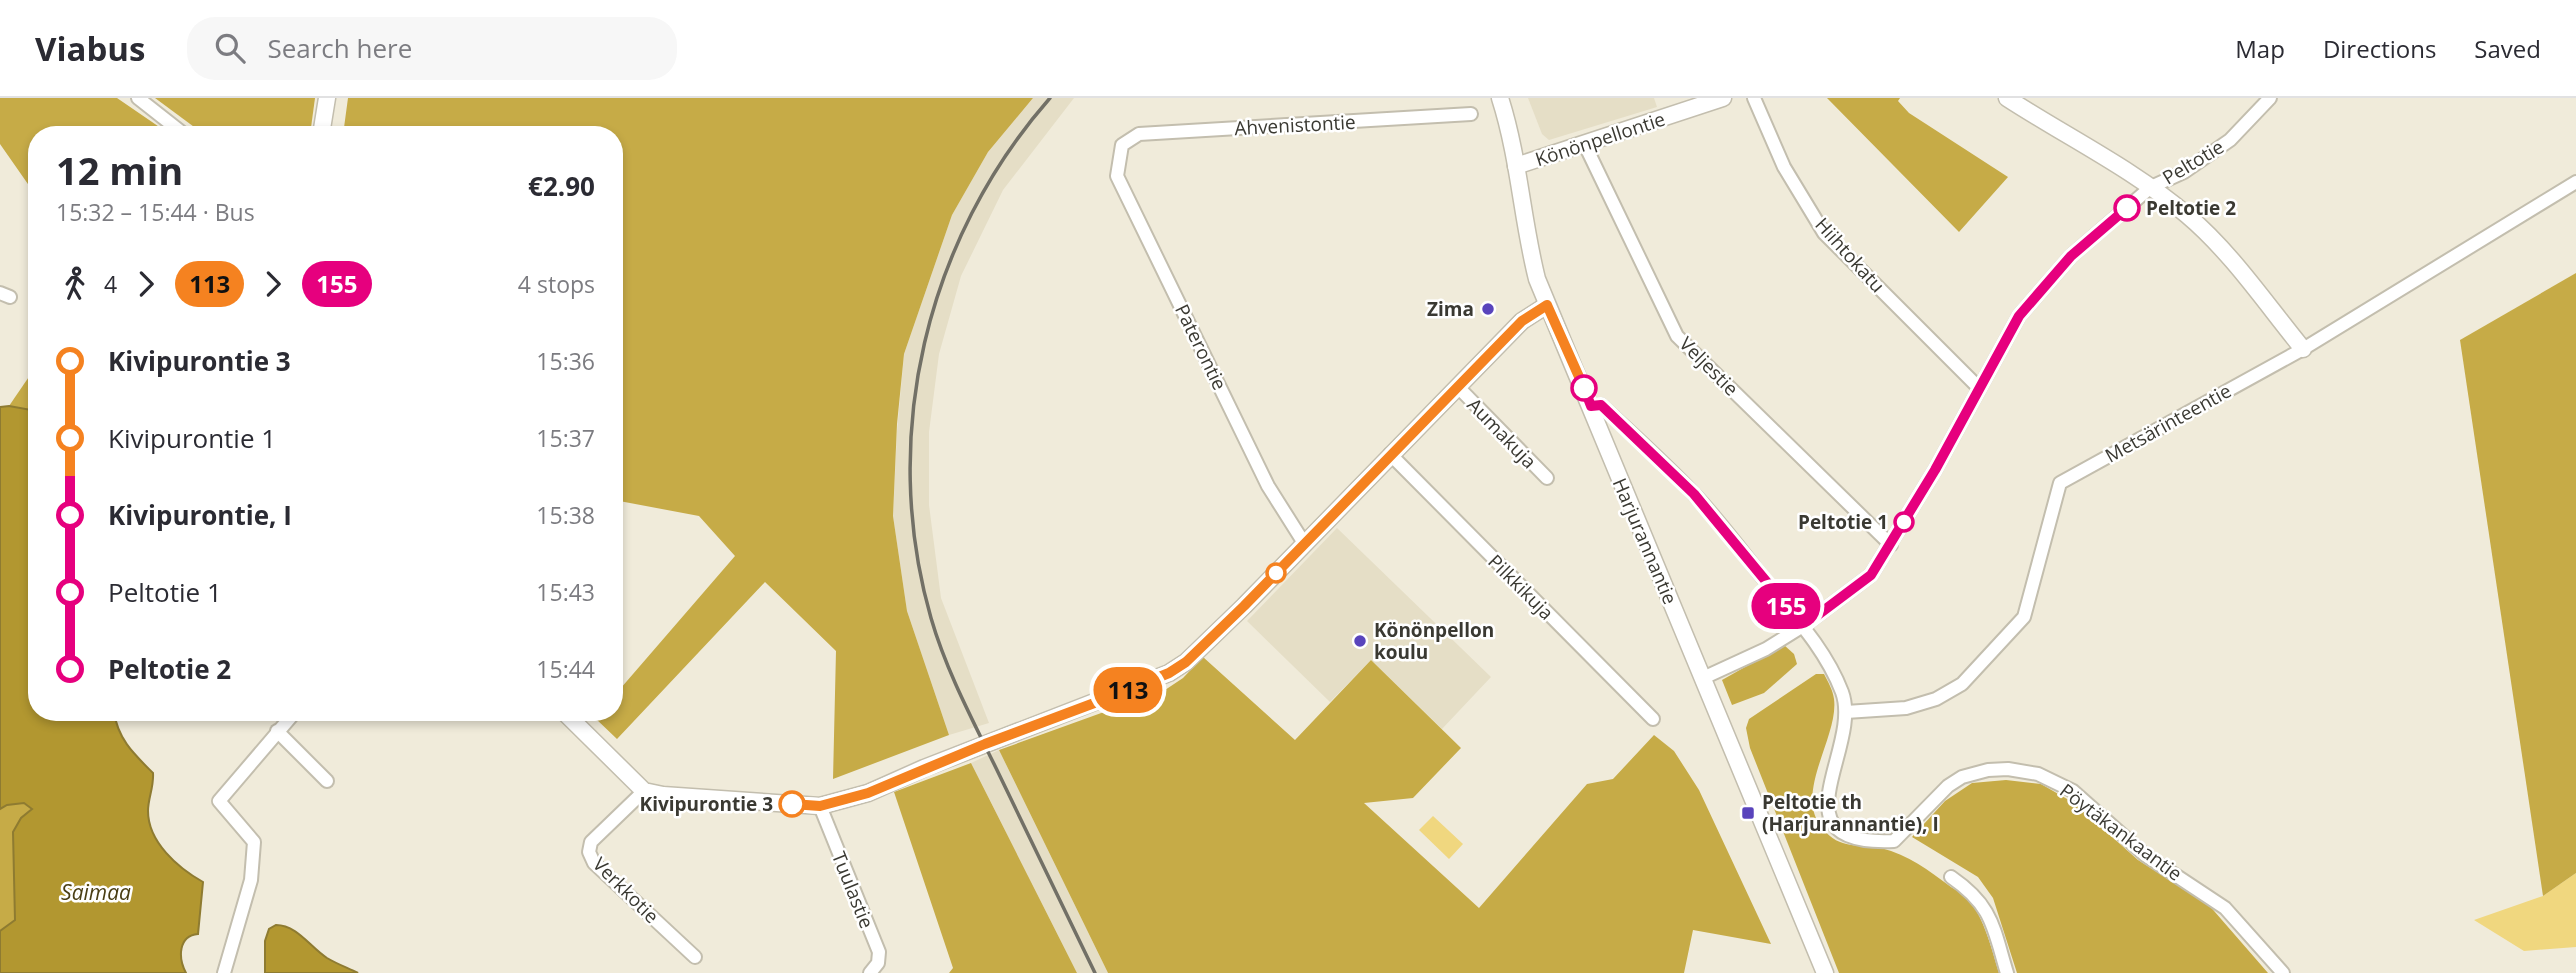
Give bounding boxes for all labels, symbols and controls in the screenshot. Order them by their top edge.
search box [187,17,677,80]
text: Viabus [35,26,145,71]
icon: search [211,29,249,67]
text: Search here [267,30,412,66]
text: Map [2235,32,2285,65]
text: Directions [2323,32,2436,65]
text: Saved [2474,32,2541,65]
street label: Könönpellontie [1532,106,1668,172]
street label: Ahvenistontie [1234,109,1356,141]
street label: Peltotie [2157,134,2229,190]
text: 12 min [56,144,183,196]
text: €2.90 [528,168,595,204]
marker: Peltotie 2 [2114,195,2140,221]
place label: Peltotie 2 [2146,195,2236,221]
text: 15:32 – 15:44 · Bus [56,196,255,228]
street label: Hiihtokatu [1809,212,1891,298]
icon: walk [56,265,94,303]
icon: forward [127,265,165,303]
icon: forward [254,265,292,303]
text: 113 [189,267,230,300]
text: 155 [316,267,358,300]
text: 4 [104,268,117,300]
text: 4 stops [518,268,595,300]
place label: Zima [1427,296,1474,322]
street label: Paterontie [1169,300,1233,394]
marker: Zima [1480,301,1496,317]
street label: Veljestie [1674,331,1744,401]
text: Kivipurontie 3 [108,343,291,379]
text: 15:36 [536,345,595,377]
unlabelled marker [1571,375,1597,401]
street label: Metsärinteentie [2100,378,2236,468]
street label: Aumakuja [1462,392,1542,474]
text: Kivipurontie 1 [108,420,276,456]
text: 15:37 [536,422,595,454]
street label: Harjurannantie [1607,474,1683,608]
text: Kivipurontie, I [108,497,292,533]
text: 15:38 [536,499,595,531]
place label: Peltotie 1 [1798,509,1888,535]
marker: Peltotie 1 [1894,512,1914,532]
street label: Pilkkikuja [1483,549,1559,625]
unlabelled marker [1266,563,1286,583]
text: Peltotie 1 [108,574,222,610]
text: 15:43 [536,576,595,608]
line badge: 155 [1746,583,1826,629]
text: 155 [1765,589,1807,622]
place label: Könönpellon koulu [1374,617,1494,665]
marker: Könönpellon koulu [1352,633,1368,649]
text: Peltotie 2 [108,651,231,687]
text: 15:44 [536,653,595,685]
line badge: 113 [1088,667,1168,713]
text: 113 [1107,673,1149,706]
street label: Pöytäkankaantie [2055,777,2187,887]
place label: Peltotie th (Harjurannantie), I [1762,789,1939,837]
place label: Kivipurontie 3 [640,791,773,817]
marker: Kivipurontie 3 [779,791,805,817]
marker: Peltotie th (Harjurannantie), I [1740,805,1756,821]
street label: Tuulastie [826,848,880,932]
street label: Verkkotie [587,851,665,929]
water label: Saimaa [61,878,131,906]

